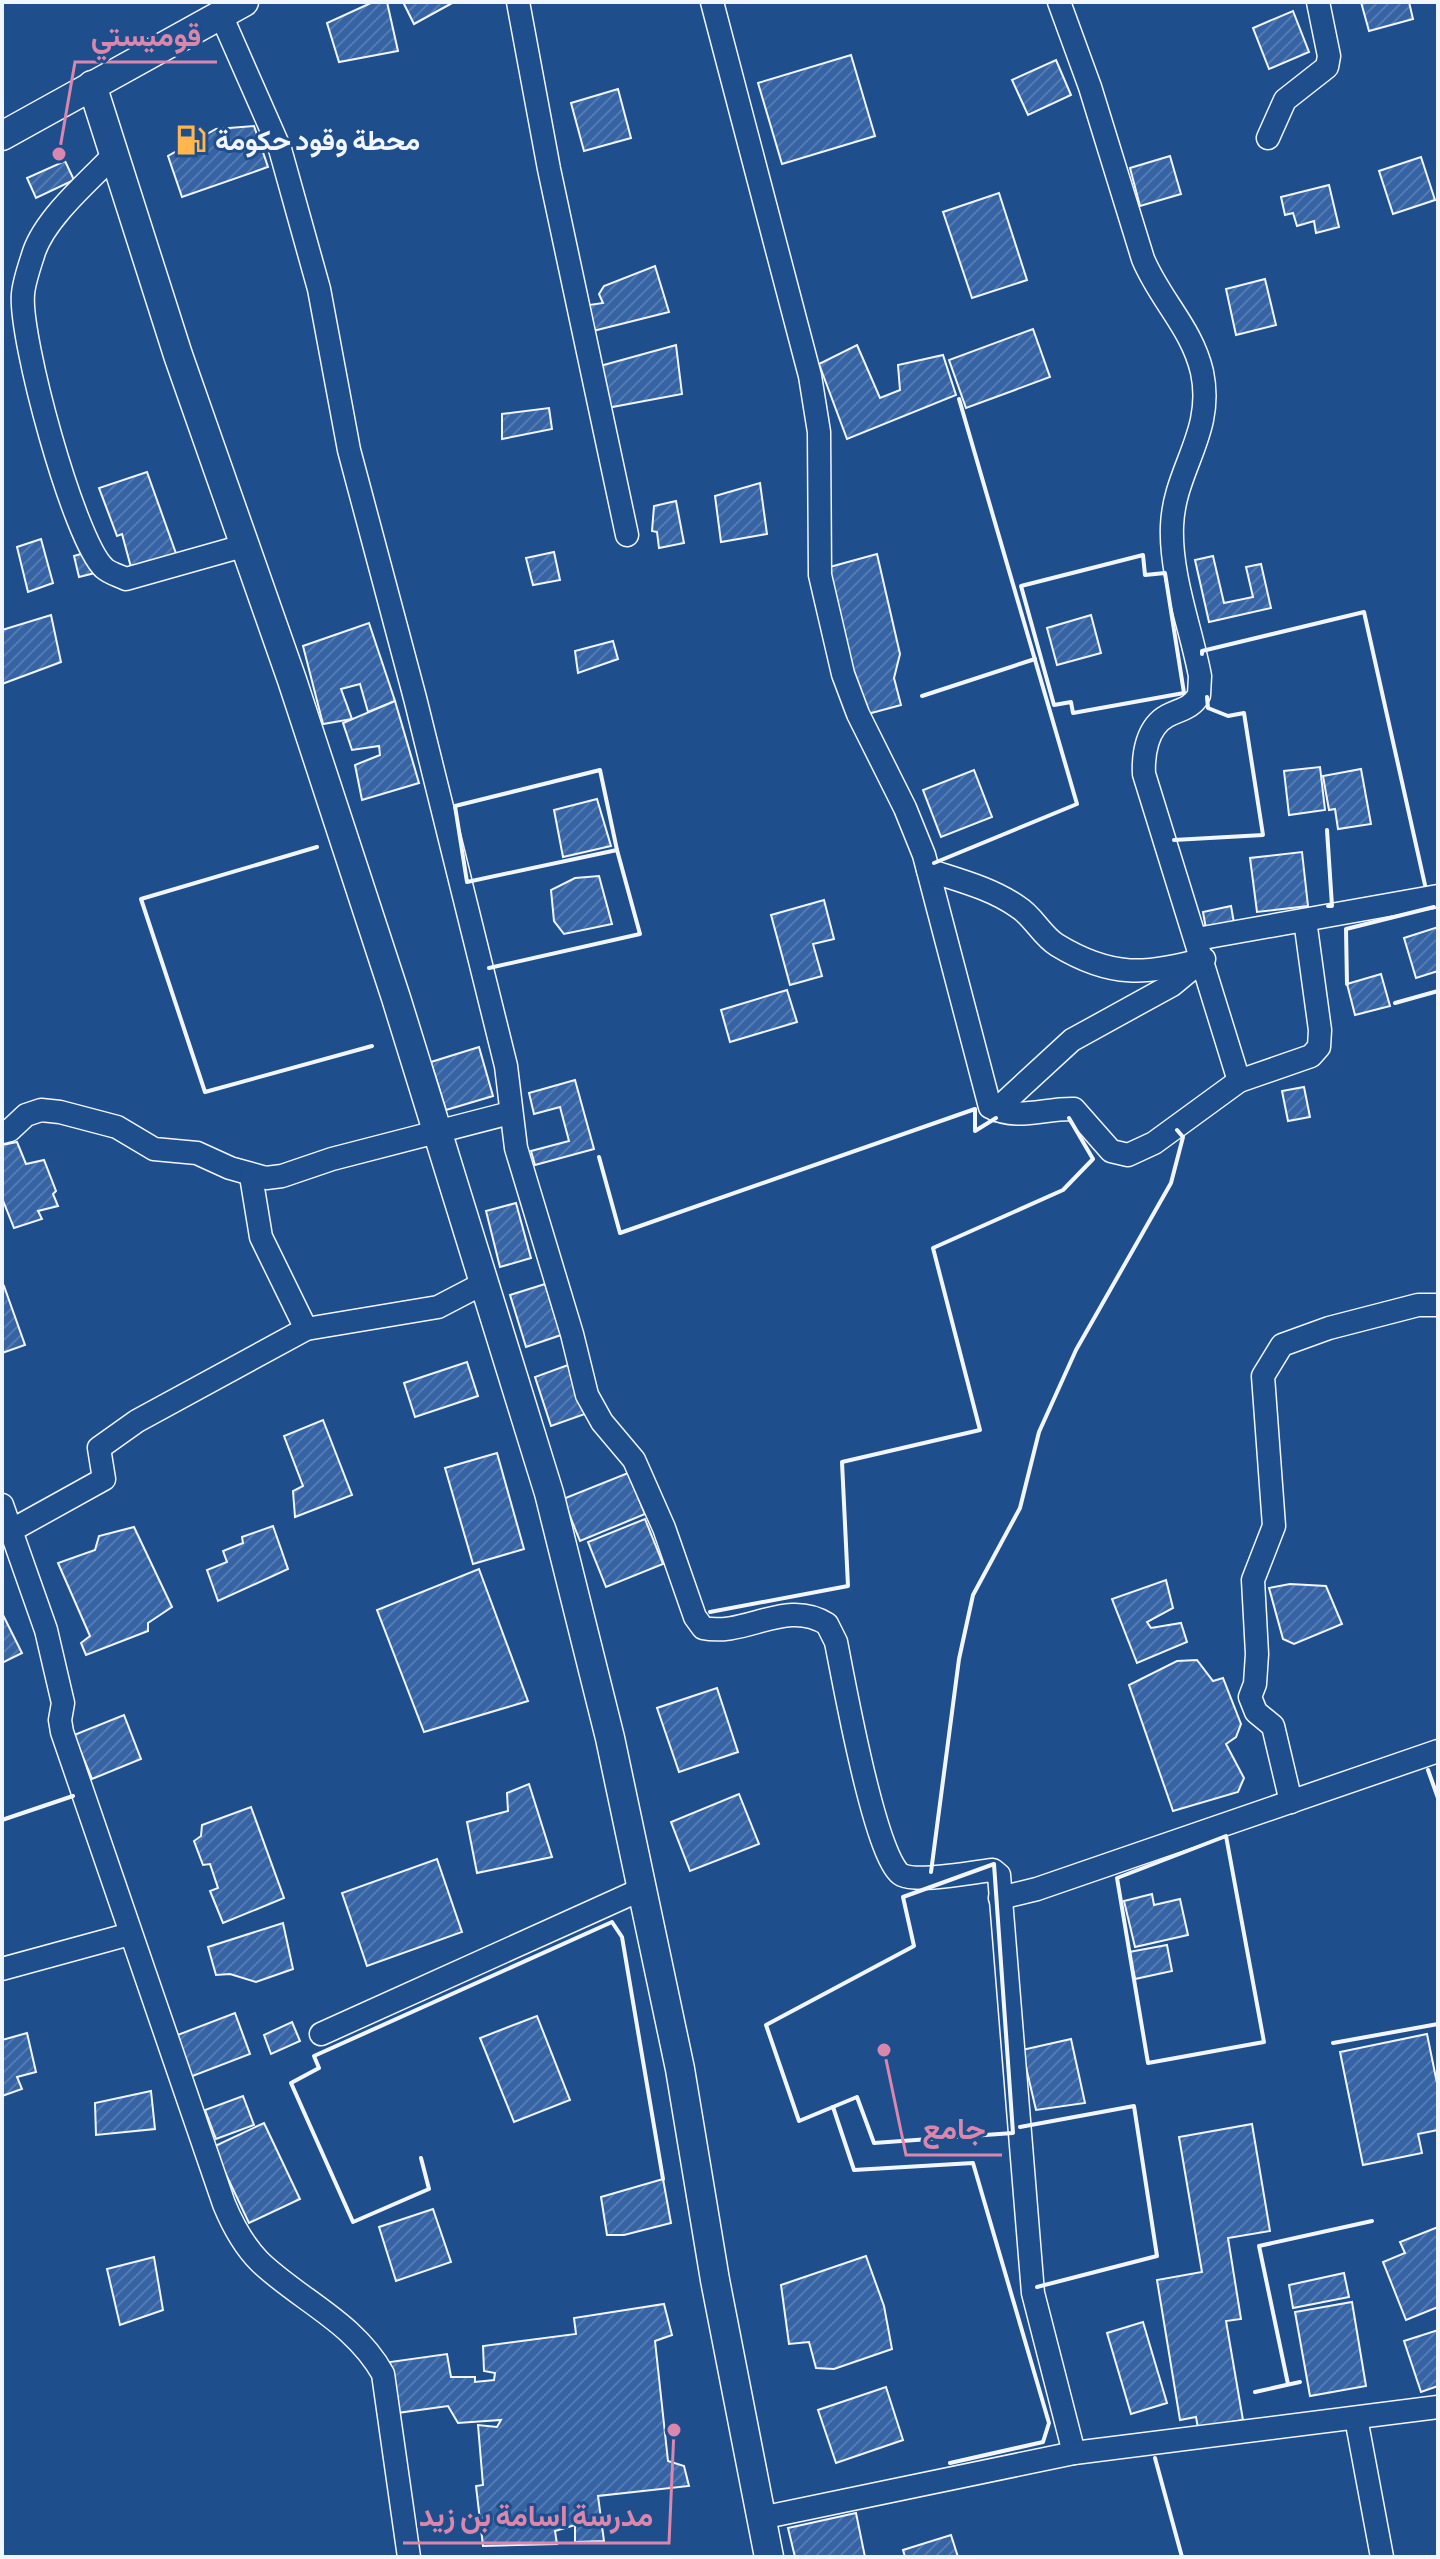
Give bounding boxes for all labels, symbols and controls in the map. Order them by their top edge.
callout: قوميستي [75,8,217,62]
text: قوميستي [91,22,201,61]
fuel station icon: محطة وقود حكومة [174,123,208,157]
place label: محطة وقود حكومة [215,128,420,158]
callout: جامع [906,2101,1002,2155]
text: جامع [922,2115,986,2149]
callout: مدرسة اسامة بن زيد [403,2489,669,2543]
text: مدرسة اسامة بن زيد [419,2502,653,2534]

